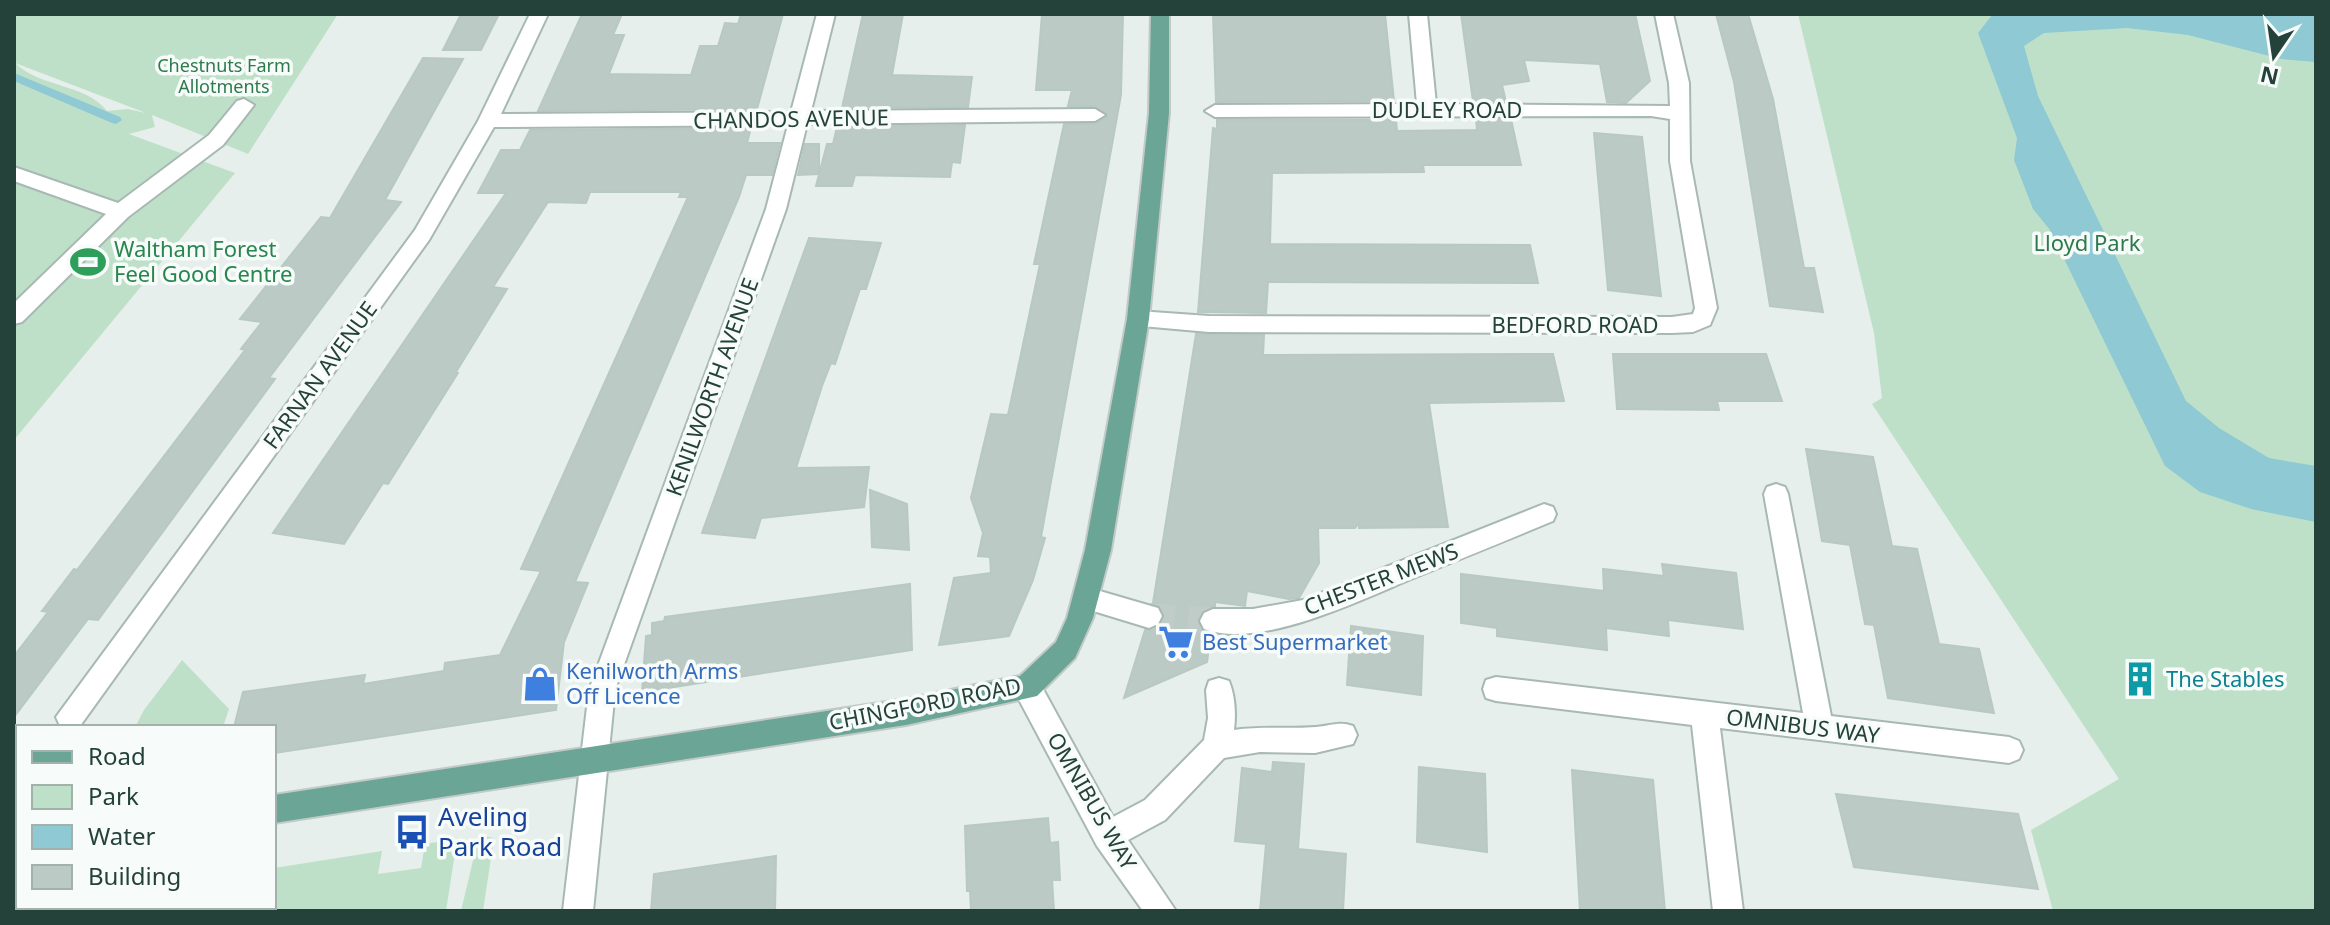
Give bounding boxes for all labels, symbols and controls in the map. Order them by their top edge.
north arrow [2234,16,2314,96]
park label: Chestnuts Farm Allotments [157,53,291,98]
text: N [2257,60,2281,93]
street label: DUDLEY ROAD [1372,94,1522,124]
street label: CHANDOS AVENUE [693,101,889,135]
park label: Lloyd Park [2033,227,2141,257]
place label: Waltham Forest Feel Good Centre [114,233,292,288]
sports icon: Waltham Forest Feel Good Centre [69,243,107,281]
street label: KENILWORTH AVENUE [658,273,765,500]
street label: FARNAN AVENUE [255,295,383,454]
street label: BEDFORD ROAD [1491,309,1659,339]
street label: CHESTER MEWS [1299,535,1462,621]
supermarket icon: Best Supermarket [1157,623,1195,661]
place label: Best Supermarket [1202,626,1388,656]
place label: Kenilworth Arms Off Licence [566,655,738,710]
building icon: The Stables [2121,660,2159,698]
place label: The Stables [2166,663,2284,693]
shop icon: Kenilworth Arms Off Licence [521,665,559,703]
street label: CHINGFORD ROAD [826,670,1023,736]
street label: OMNIBUS WAY [1725,701,1882,749]
legend [16,725,276,909]
street label: OMNIBUS WAY [1041,726,1145,875]
text: Road [88,739,146,772]
text: Park [88,779,139,812]
place label: Aveling Park Road [438,798,562,864]
bus stop icon: Aveling Park Road [393,813,431,851]
text: Water [88,819,156,852]
text: Building [88,859,181,892]

